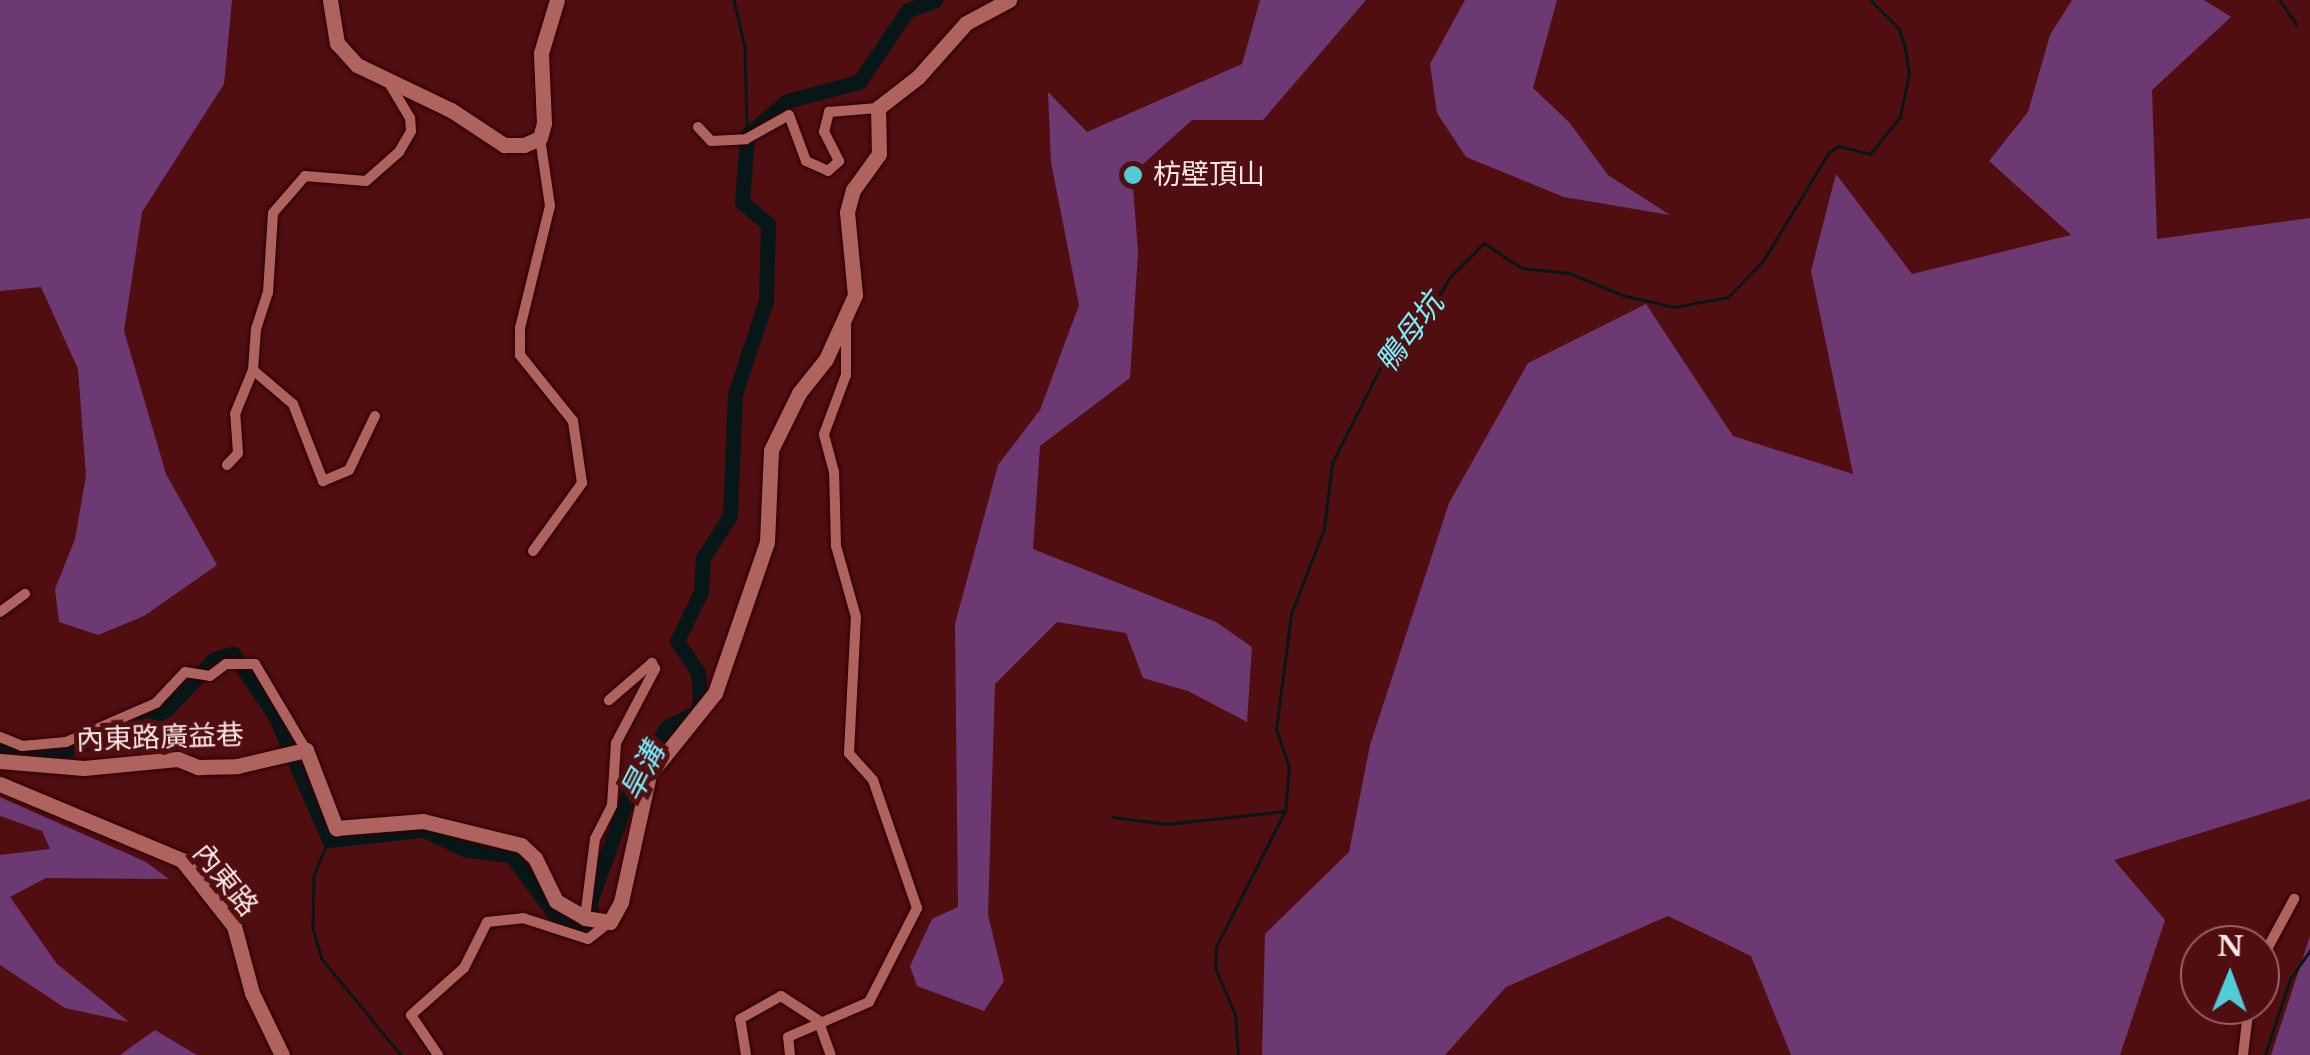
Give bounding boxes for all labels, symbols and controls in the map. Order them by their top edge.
place label: 枋壁頂山 [1153,158,1265,192]
marker: 枋壁頂山 [1122,164,1144,186]
water label: 鴨母坑 [1369,286,1451,380]
street label: 內東路廣益巷 [75,718,245,758]
water label: 旱溝 [613,737,673,807]
street label: 內東路 [186,837,264,923]
north arrow [2180,925,2280,1025]
text: N [2217,929,2244,964]

